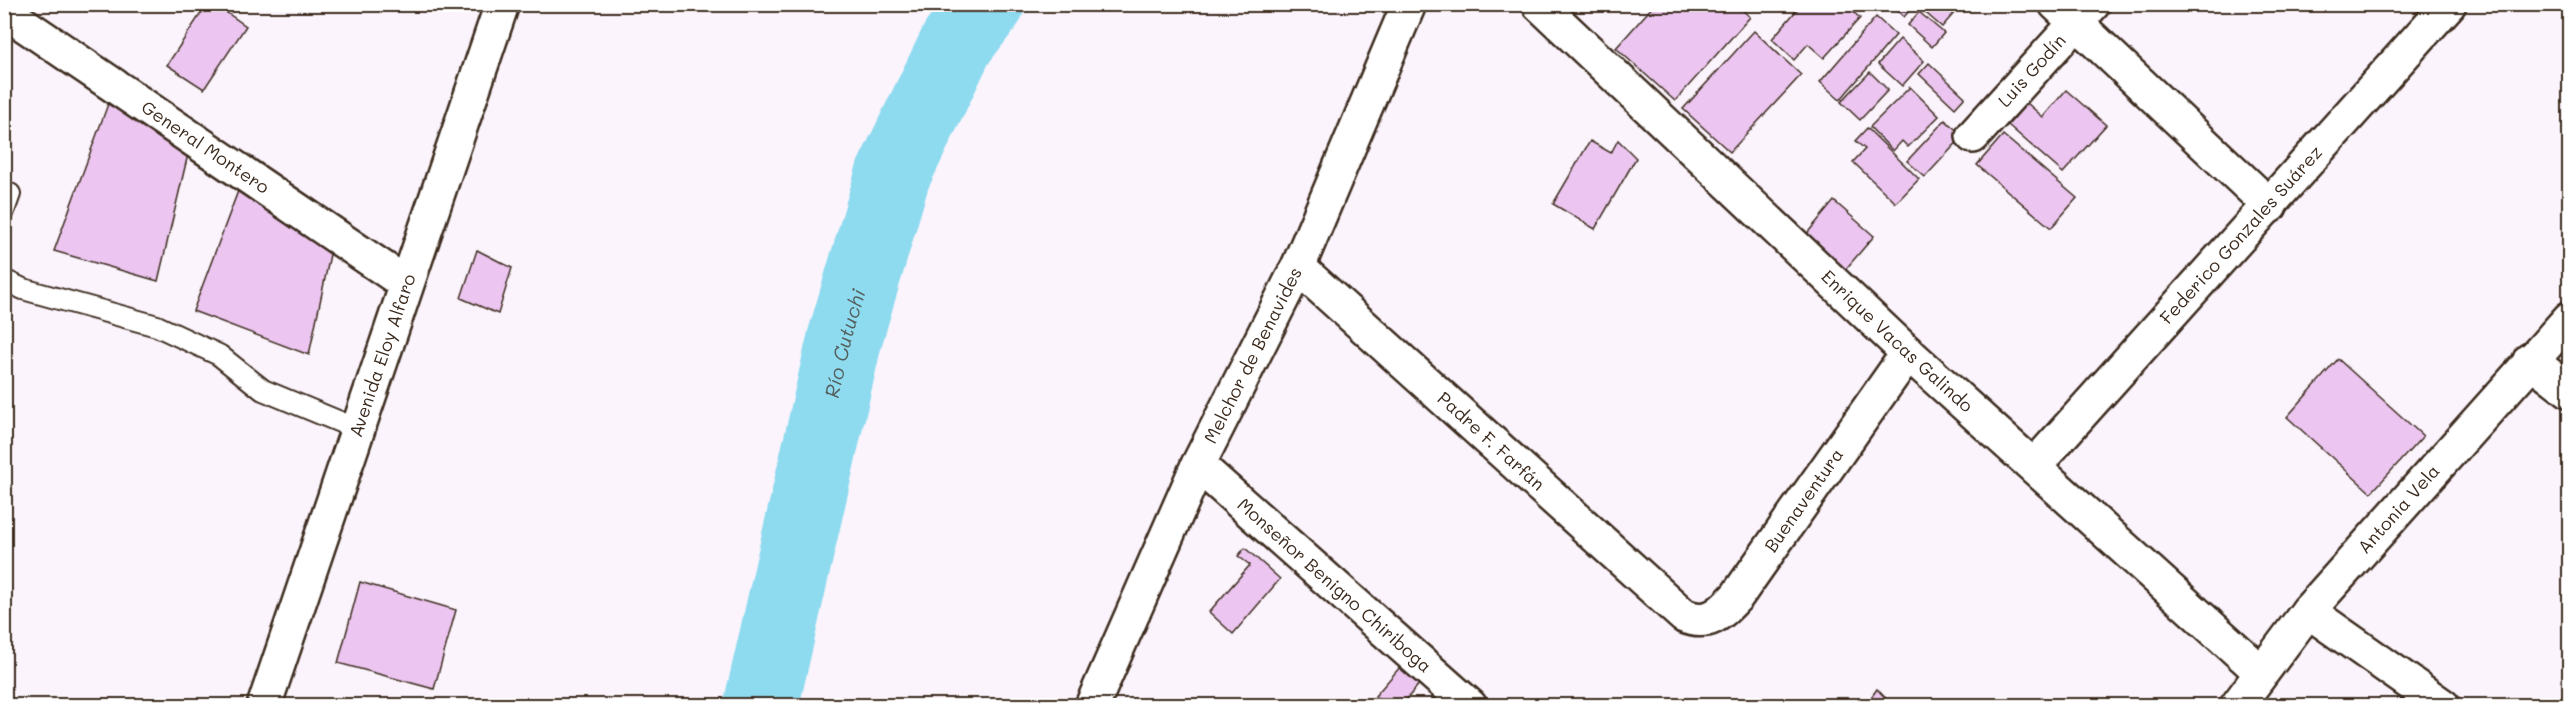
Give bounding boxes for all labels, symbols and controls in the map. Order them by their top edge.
street label: Luis Godín [1992,29,2071,112]
street label: General Montero [137,95,275,199]
street label: Federico Gonzales Suárez [2154,140,2327,329]
street label: Melchor de Benavides [1198,263,1307,447]
street label: Enrique Vacas Galindo [1817,264,1979,417]
street label: Avenida Eloy Alfaro [343,270,421,440]
water label: Río Cutuchi [818,285,871,400]
street label: Padre F. Farfán [1433,386,1550,495]
street label: Buenaventura [1758,443,1848,557]
street label: Antonia Vela [2352,459,2444,558]
street label: Monseñor Benigno Chiriboga [1233,492,1437,678]

